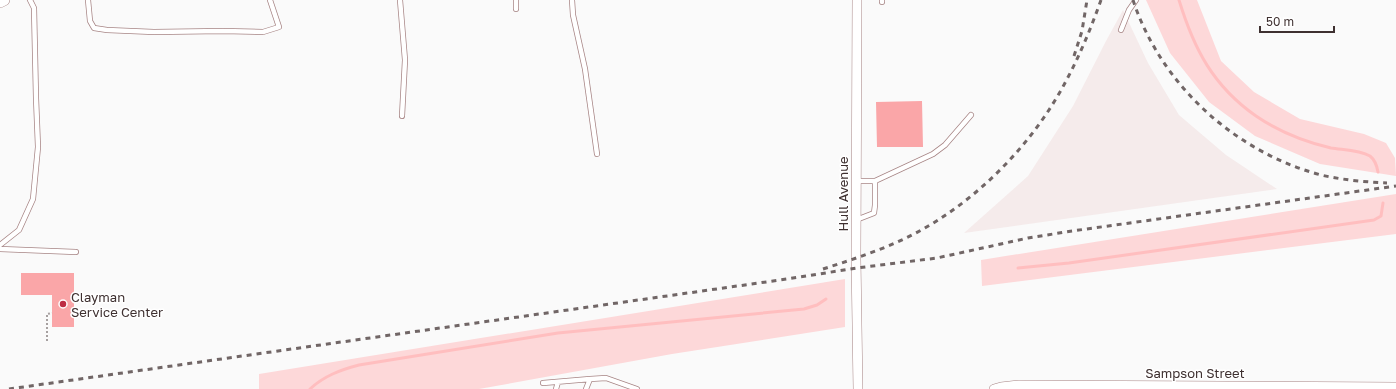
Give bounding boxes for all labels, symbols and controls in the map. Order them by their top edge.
scale bar [1260,8,1334,34]
text: 50 m [1266,14,1294,29]
street label: Hull Avenue [835,156,851,232]
place label: Clayman Service Center [71,289,163,320]
marker: Clayman Service Center [58,299,68,309]
street label: Sampson Street [1145,365,1245,381]

